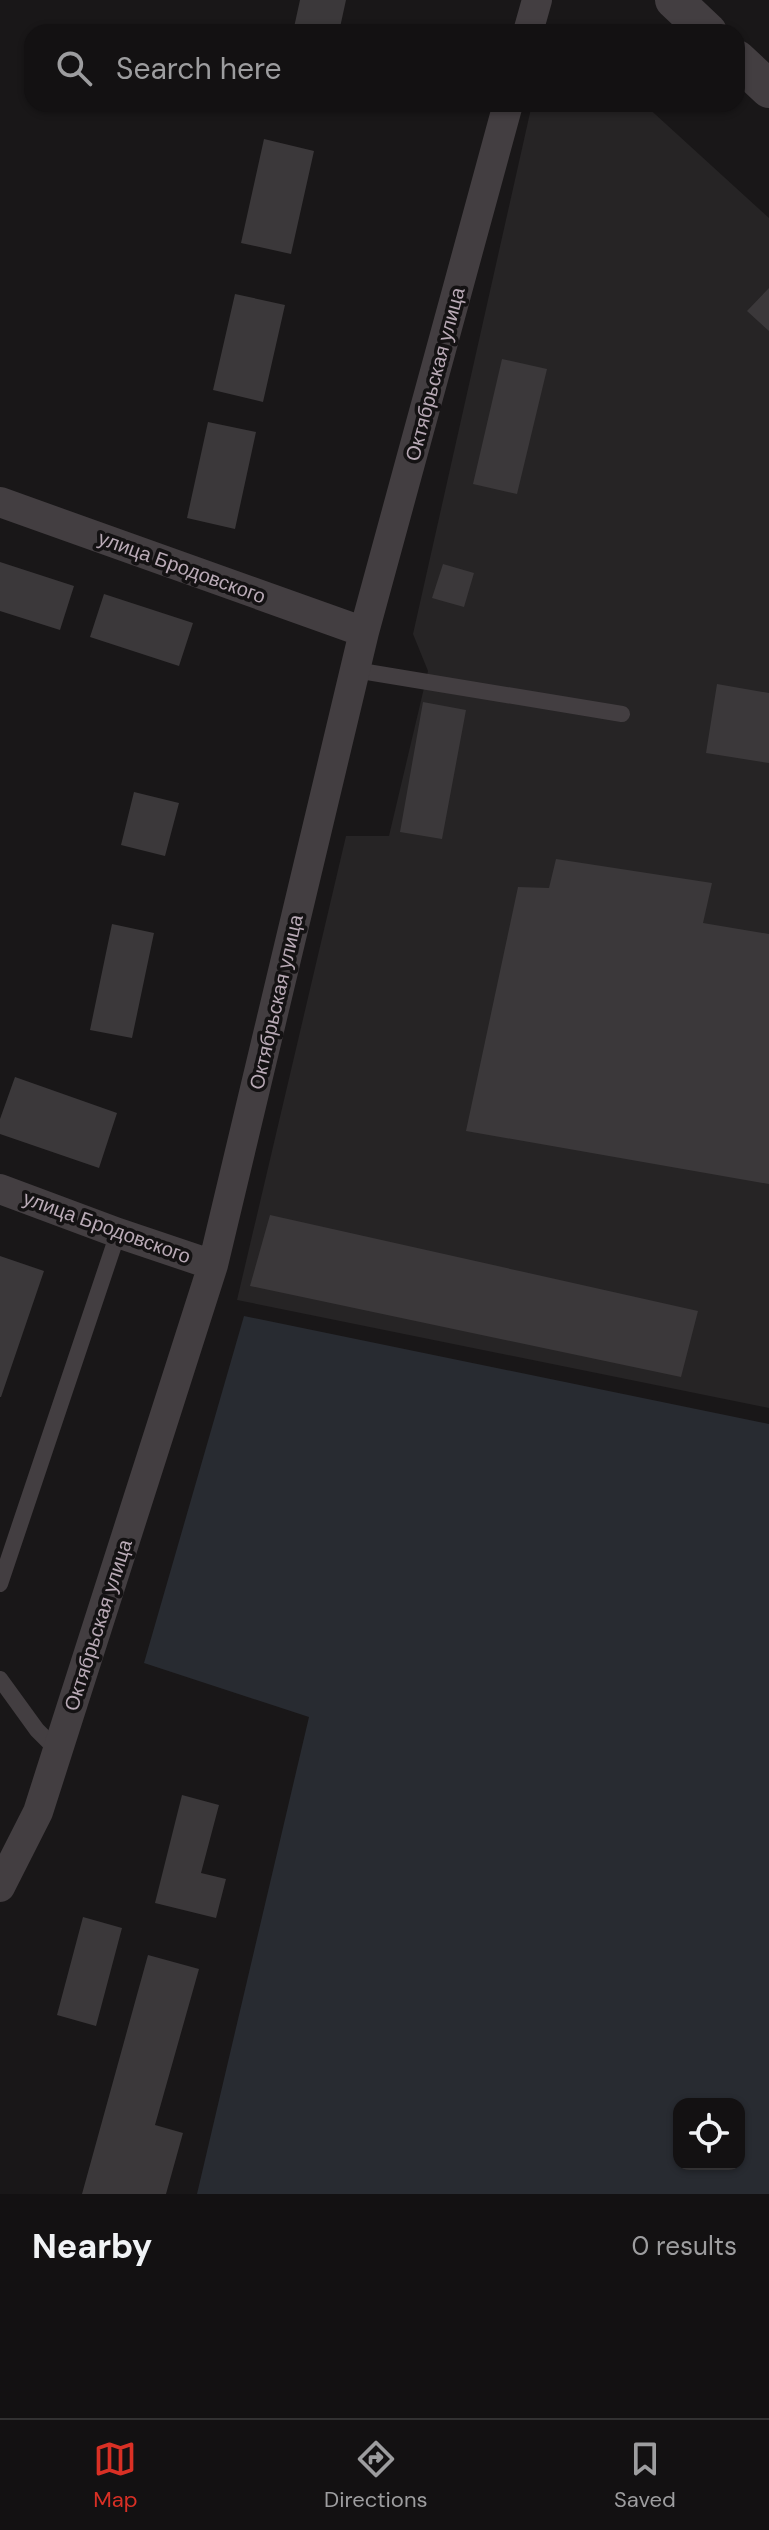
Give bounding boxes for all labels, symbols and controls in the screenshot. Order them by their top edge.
search box [24,24,745,112]
icon: search [52,46,96,90]
text: Search here [116,49,282,88]
street label: Октябрьская улица [399,283,471,464]
street label: улица Бродовского [95,525,269,609]
street label: Октябрьская улица [243,911,309,1092]
street label: улица Бродовского [20,1185,194,1269]
street label: Октябрьская улица [58,1535,138,1714]
map controls [673,2098,745,2170]
button: locate [673,2098,745,2170]
text: Nearby [32,2224,152,2269]
text: 0 results [631,2229,737,2263]
tab: Map [93,2437,138,2514]
tab: Directions [324,2437,428,2514]
tab: Saved [614,2437,676,2514]

